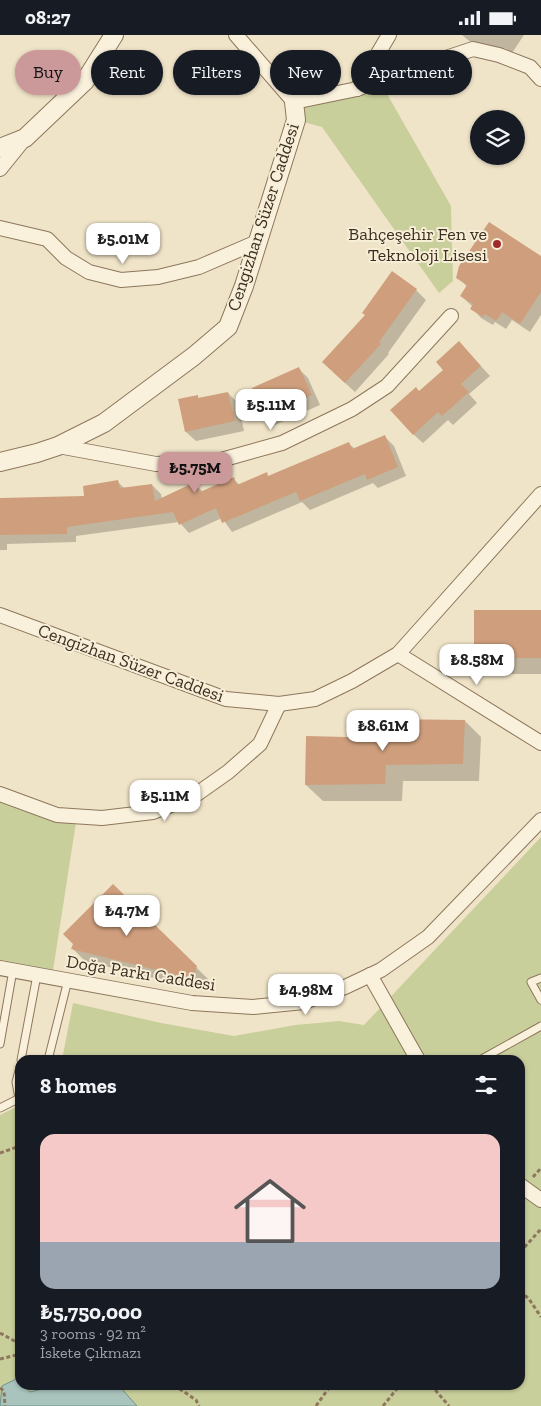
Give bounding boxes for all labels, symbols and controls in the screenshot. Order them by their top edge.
text: 08:27 [25,6,71,29]
chip: Buy [15,50,81,95]
chip: Rent [91,50,163,95]
chip: Filters [173,50,260,95]
chip: New [270,50,341,95]
chip: Apartment [351,50,472,95]
map controls [470,110,525,165]
button: layers [470,110,525,165]
street label: Cengizhan Süzer Caddesi [222,120,304,314]
pin: ₺5.01M [82,223,164,265]
place label: Bahçeşehir Fen ve Teknoloji Lisesi [348,223,487,266]
text: ₺5.01M [97,229,149,248]
marker: Bahçeşehir Fen ve Teknoloji Lisesi [491,238,503,250]
pin: ₺5.11M [230,389,312,431]
text: ₺5.11M [246,395,296,414]
pin: ₺5.75M [154,451,236,494]
text: ₺5.75M [169,458,221,477]
street label: Cengizhan Süzer Caddesi [35,619,227,707]
pin: ₺8.58M [436,643,518,686]
text: ₺8.58M [450,650,504,669]
pin: ₺8.61M [342,709,424,752]
text: ₺8.61M [357,716,409,735]
pin: ₺5.11M [124,779,206,822]
text: ₺5.11M [140,786,190,805]
pin: ₺4.7M [92,895,162,937]
text: ₺4.7M [105,901,149,920]
street label: Doğa Parkı Caddesi [65,950,217,996]
pin: ₺4.98M [265,973,347,1016]
text: ₺4.98M [279,980,333,999]
icon: filters [472,1071,500,1099]
text: 8 homes [40,1073,117,1098]
icon: home [225,1166,315,1256]
text: ₺5,750,000 [40,1299,142,1324]
text: 3 rooms · 92 m² [40,1324,146,1343]
text: İskete Çıkmazı [40,1343,141,1362]

